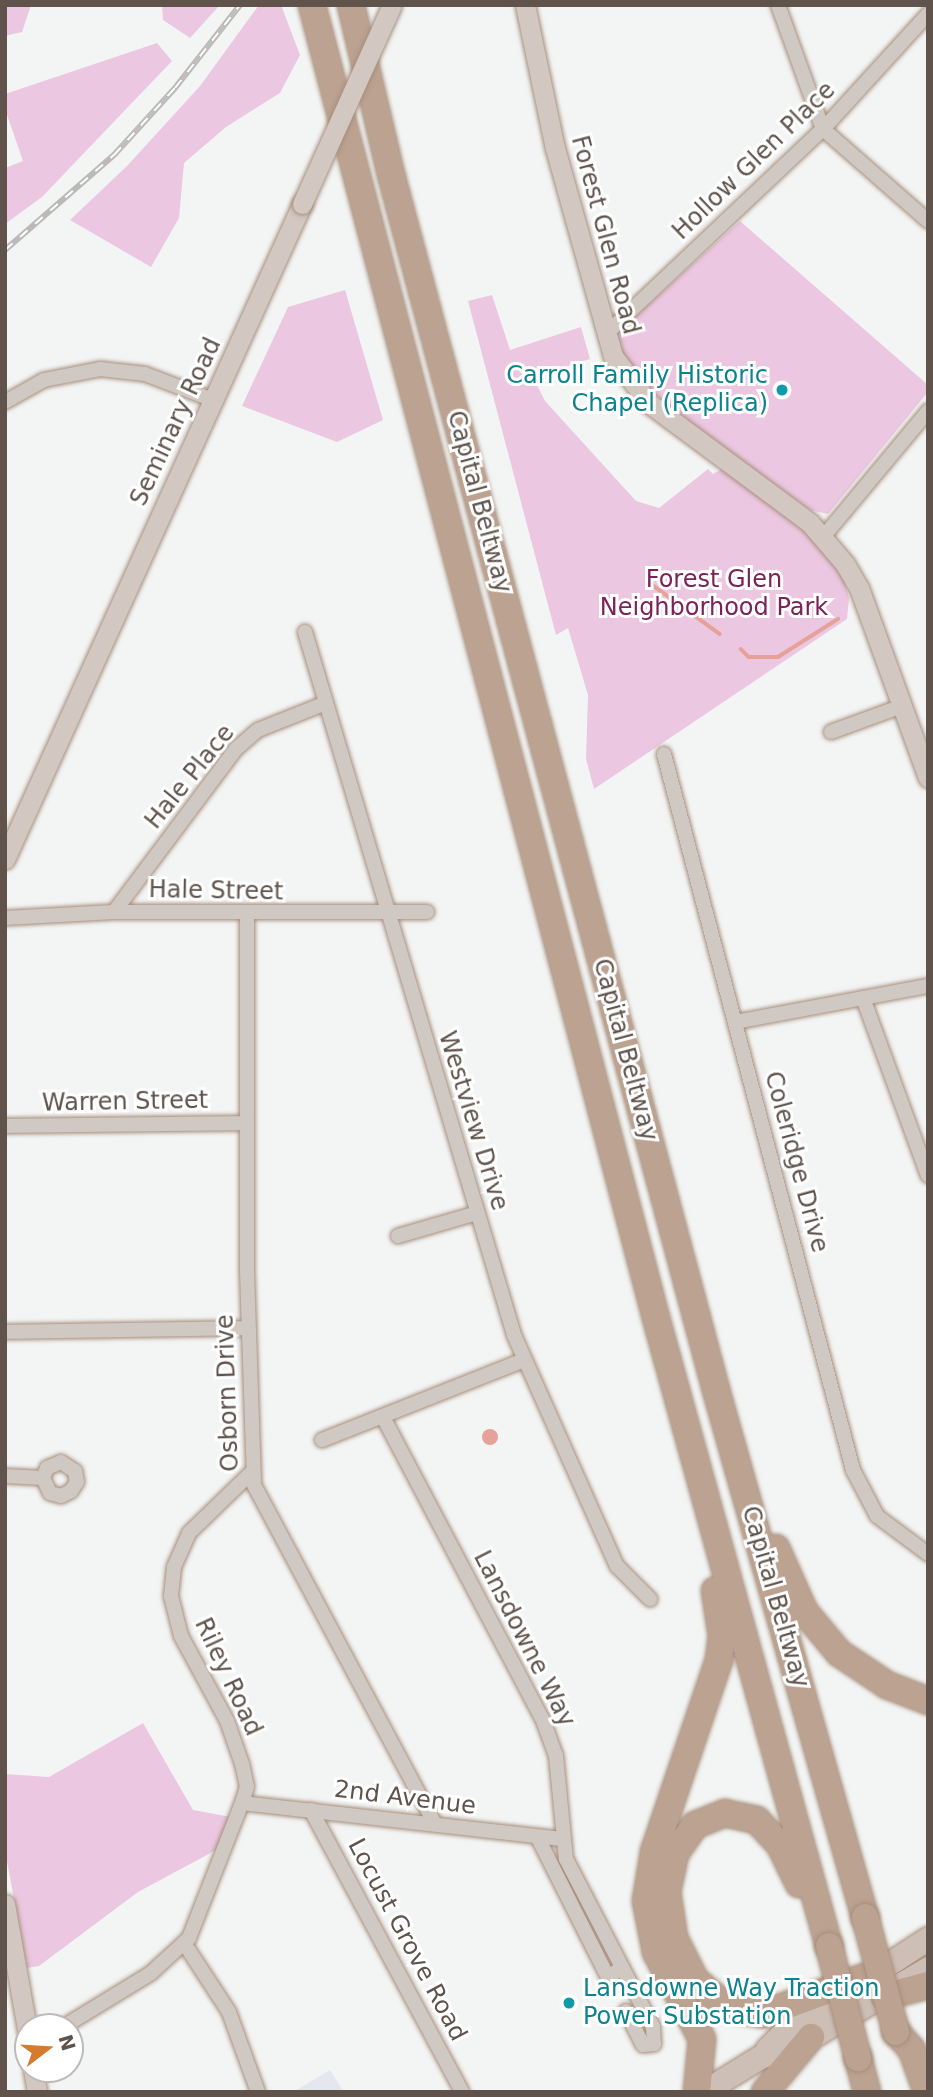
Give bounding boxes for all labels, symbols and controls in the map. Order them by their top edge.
street label: Hollow Glen Place [667,76,841,246]
street label: Forest Glen Road [565,133,645,337]
street label: Seminary Road [125,333,227,511]
place label: Carroll Family Historic Chapel (Replica) [506,362,768,418]
marker: Carroll Family Historic Chapel (Replica) [774,382,790,398]
street label: Capital Beltway [441,408,517,596]
park label: Forest Glen Neighborhood Park [600,566,828,622]
street label: Hale Place [139,719,241,835]
street label: Hale Street [148,875,284,907]
street label: Capital Beltway [587,956,663,1144]
street label: Westview Drive [432,1028,514,1214]
street label: Coleridge Drive [758,1068,834,1256]
street label: Warren Street [42,1086,208,1118]
street label: Osborn Drive [211,1314,245,1472]
street label: Capital Beltway [735,1503,815,1691]
street label: Lansdowne Way [467,1546,581,1732]
street label: Riley Road [188,1613,268,1741]
street label: 2nd Avenue [333,1775,477,1821]
street label: Locust Grove Road [341,1834,473,2046]
place label: Lansdowne Way Traction Power Substation [583,1975,880,2031]
marker: Lansdowne Way Traction Power Substation [561,1995,577,2011]
north arrow [14,2013,84,2083]
text: N [54,2032,80,2053]

